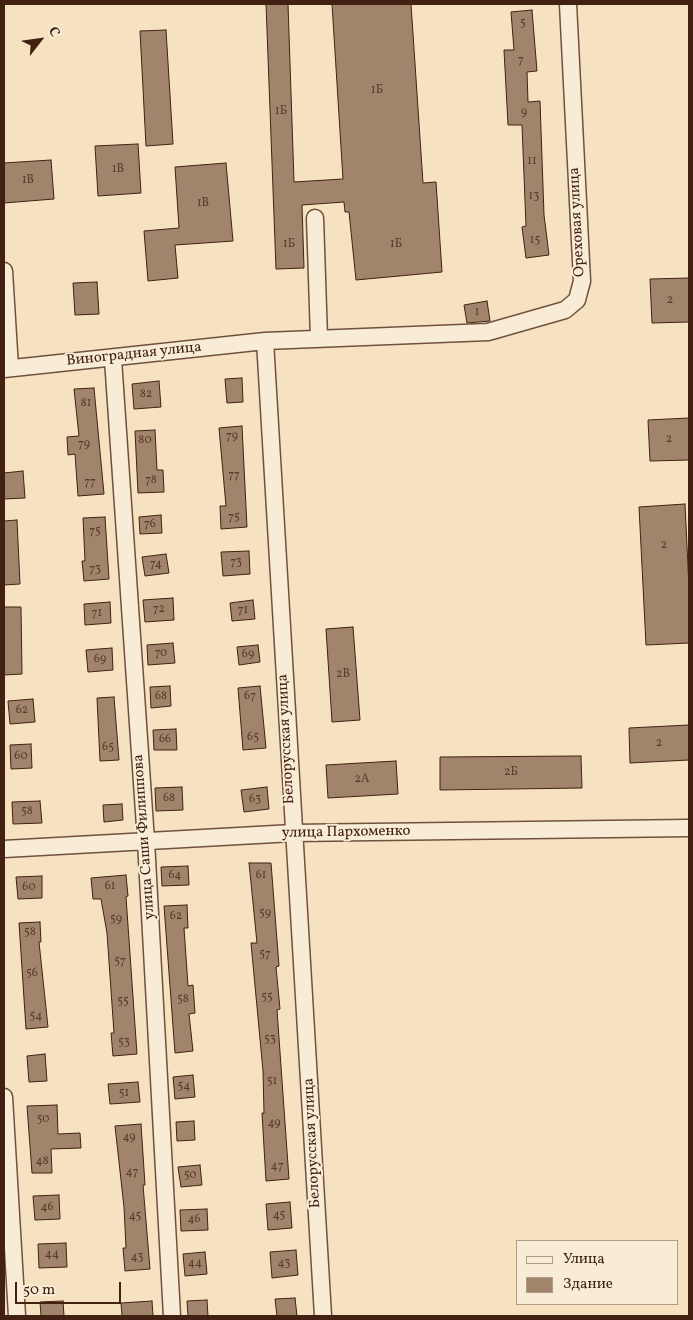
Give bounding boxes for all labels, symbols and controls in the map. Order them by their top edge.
north arrow [15,15,65,65]
house number: 5 [520,17,526,31]
text: С [43,24,64,41]
house number: 7 [518,54,524,68]
house number: 1Б [371,84,383,98]
house number: 1Б [275,105,287,119]
house number: 9 [521,106,527,120]
house number: 11 [527,155,537,169]
house number: 1В [112,163,124,177]
street label: Ореховая улица [566,167,590,277]
house number: 1В [22,174,34,188]
house number: 13 [529,190,539,204]
house number: 1В [197,197,209,211]
house number: 15 [530,234,540,248]
house number: 1Б [283,238,295,252]
house number: 1Б [390,238,402,252]
house number: 2 [667,294,673,308]
house number: 1 [475,306,479,320]
street label: Виноградная улица [65,339,203,371]
house number: 82 [140,388,152,402]
house number: 81 [81,397,91,411]
house number: 79 [226,430,238,444]
house number: 2 [666,433,672,447]
house number: 80 [138,434,152,448]
house number: 79 [78,438,90,452]
house number: 77 [228,469,240,483]
house number: 78 [145,474,157,488]
house number: 77 [84,476,96,490]
house number: 75 [228,511,240,525]
house number: 76 [144,518,156,532]
house number: 75 [89,525,101,539]
house number: 2 [661,539,667,553]
house number: 73 [230,556,242,570]
house number: 74 [150,558,162,572]
house number: 73 [89,563,101,577]
house number: 72 [153,603,165,617]
house number: 71 [238,604,248,618]
house number: 71 [92,607,102,621]
house number: 70 [155,647,167,661]
house number: 69 [242,648,254,662]
house number: 69 [94,653,106,667]
house number: 2В [336,668,350,682]
street label: Белорусская улица [275,673,299,805]
house number: 68 [155,690,167,704]
house number: 67 [244,690,256,704]
house number: 62 [16,704,28,718]
house number: 65 [247,731,259,745]
house number: 66 [159,733,171,747]
house number: 2 [656,737,662,751]
house number: 65 [102,741,114,755]
house number: 60 [14,750,28,764]
street label: улица Саши Филиппова [130,754,160,920]
house number: 2Б [504,766,518,780]
house number: 2А [355,773,369,787]
house number: 68 [163,792,175,806]
house number: 63 [249,793,261,807]
house number: 58 [21,805,33,819]
street label: улица Пархоменко [281,823,411,843]
house number: 64 [169,869,181,883]
house number: 61 [256,869,266,883]
house number: 61 [105,880,115,894]
house number: 60 [22,881,36,895]
house number: 59 [259,907,271,921]
house number: 62 [170,910,182,924]
house number: 59 [110,913,122,927]
house number: 58 [24,926,36,940]
house number: 57 [259,948,271,962]
house number: 57 [114,955,126,969]
house number: 56 [26,967,38,981]
house number: 55 [261,991,273,1005]
house number: 58 [177,993,189,1007]
house number: 55 [117,995,129,1009]
house number: 54 [30,1010,42,1024]
house number: 53 [264,1033,276,1047]
house number: 53 [118,1036,130,1050]
house number: 51 [267,1075,277,1089]
street label: Белорусская улица [301,1077,325,1209]
house number: 54 [178,1080,190,1094]
house number: 51 [119,1087,129,1101]
house number: 50 [37,1113,49,1127]
house number: 49 [267,1117,281,1131]
house number: 49 [122,1131,136,1145]
house number: 48 [35,1155,49,1169]
house number: 47 [271,1160,283,1174]
house number: 47 [126,1166,138,1180]
house number: 50 [184,1169,196,1183]
house number: 46 [40,1201,54,1215]
house number: 45 [273,1209,285,1223]
house number: 45 [129,1210,141,1224]
house number: 46 [187,1213,201,1227]
legend [516,1240,678,1305]
house number: 44 [45,1248,59,1262]
text: Улица [563,1249,605,1270]
house number: 43 [131,1251,143,1265]
house number: 44 [188,1257,202,1271]
house number: 43 [278,1257,290,1271]
scale bar [18,1272,124,1304]
text: Здание [563,1274,613,1295]
text: 50 m [23,1280,55,1301]

